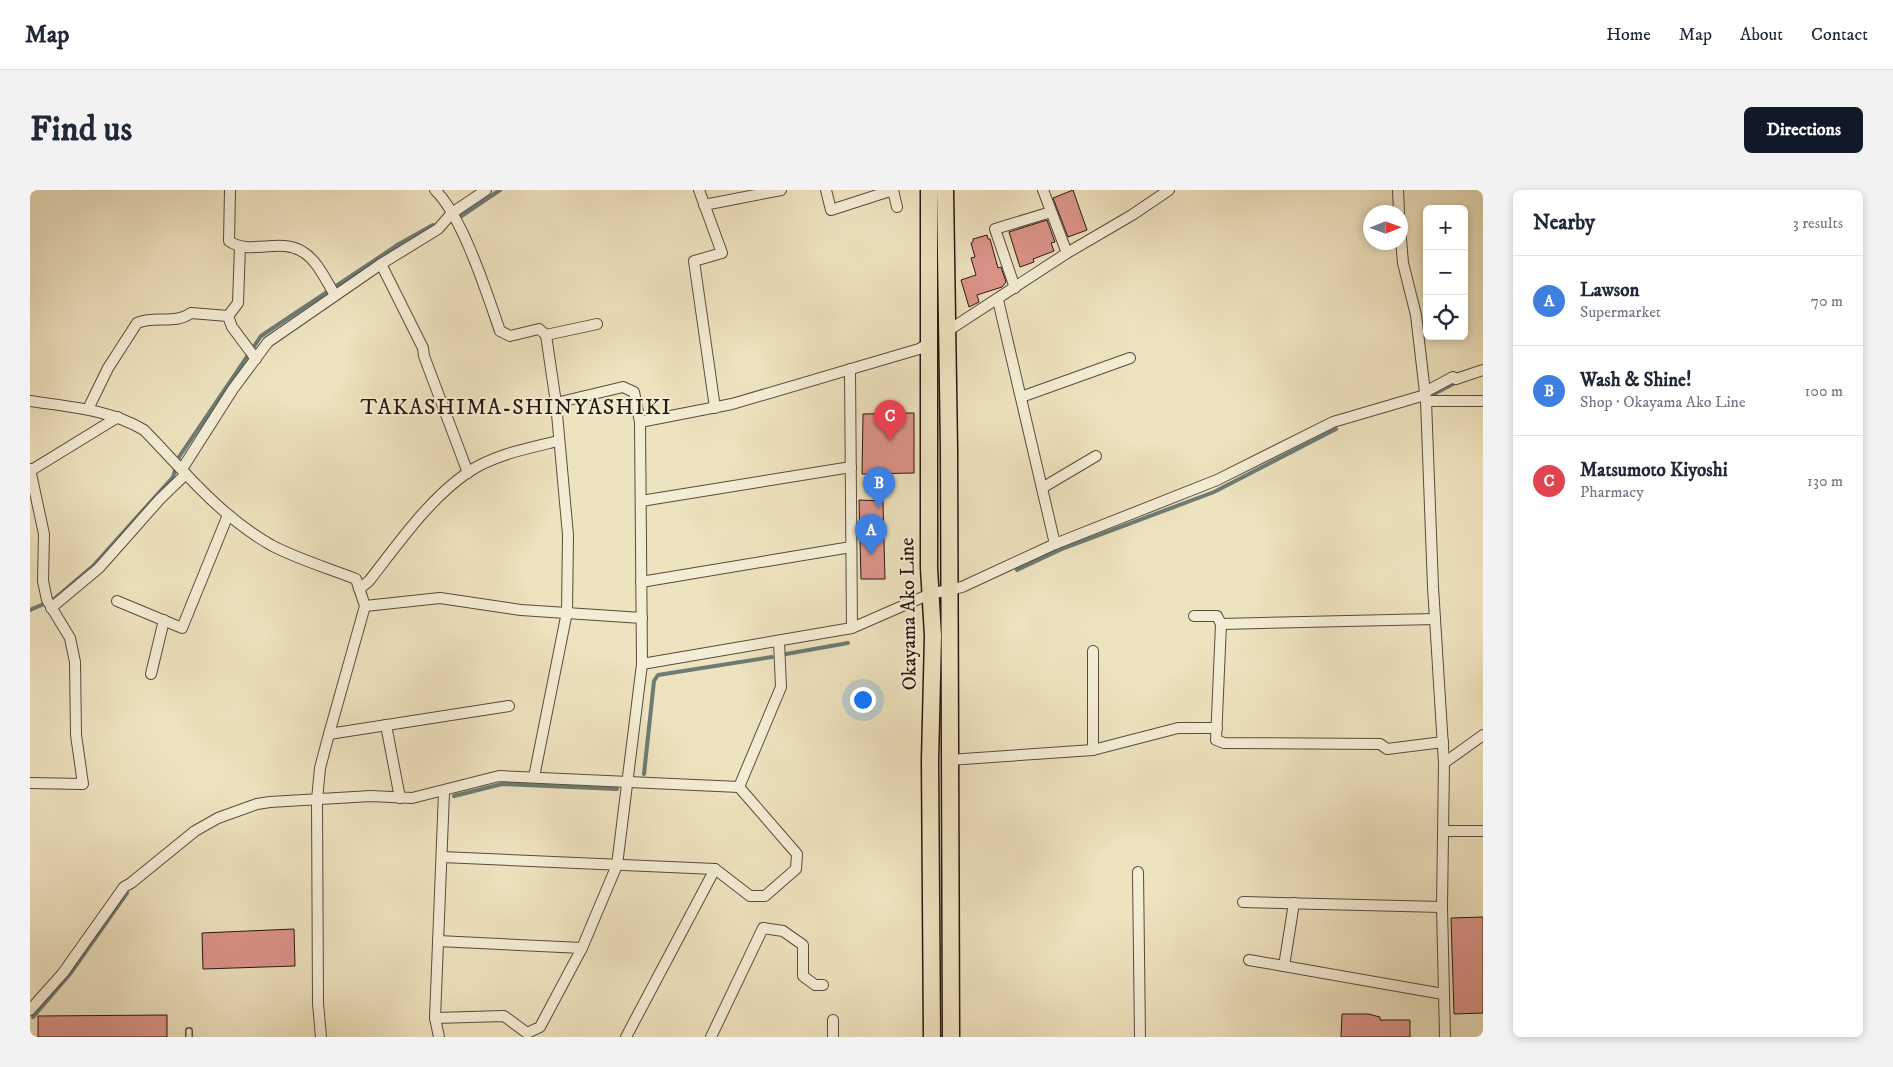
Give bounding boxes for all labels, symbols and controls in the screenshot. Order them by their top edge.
text: Map [25,20,69,50]
text: Home [1606,24,1651,46]
text: Map [1679,24,1712,46]
text: About [1740,24,1783,46]
text: Contact [1811,24,1868,46]
button: Directions [1744,107,1863,153]
text: Find us [30,108,132,152]
north arrow [1363,205,1408,250]
map controls [1423,205,1468,340]
button: + [1423,205,1468,250]
text: Nearby [1533,210,1595,236]
text: 3 results [1793,213,1843,233]
button: − [1423,250,1468,295]
text: Lawson [1580,279,1639,302]
text: A [1544,291,1554,311]
text: 70 m [1811,291,1843,311]
button: locate [1423,295,1468,340]
text: Supermarket [1580,302,1661,322]
text: Wash & Shine! [1580,369,1691,392]
text: B [1544,381,1554,401]
text: 100 m [1805,381,1843,401]
text: Shop · Okayama Ako Line [1580,392,1746,412]
district label: TAKASHIMA-SHINYASHIKI [361,394,671,421]
pin: C [874,400,906,441]
text: Matsumoto Kiyoshi [1580,459,1728,482]
pin: B [863,467,895,508]
text: C [1544,471,1554,491]
text: 130 m [1807,471,1843,491]
text: Pharmacy [1580,482,1644,502]
pin: A [855,514,887,555]
street label: Okayama Ako Line [895,537,923,691]
your location [850,687,876,713]

